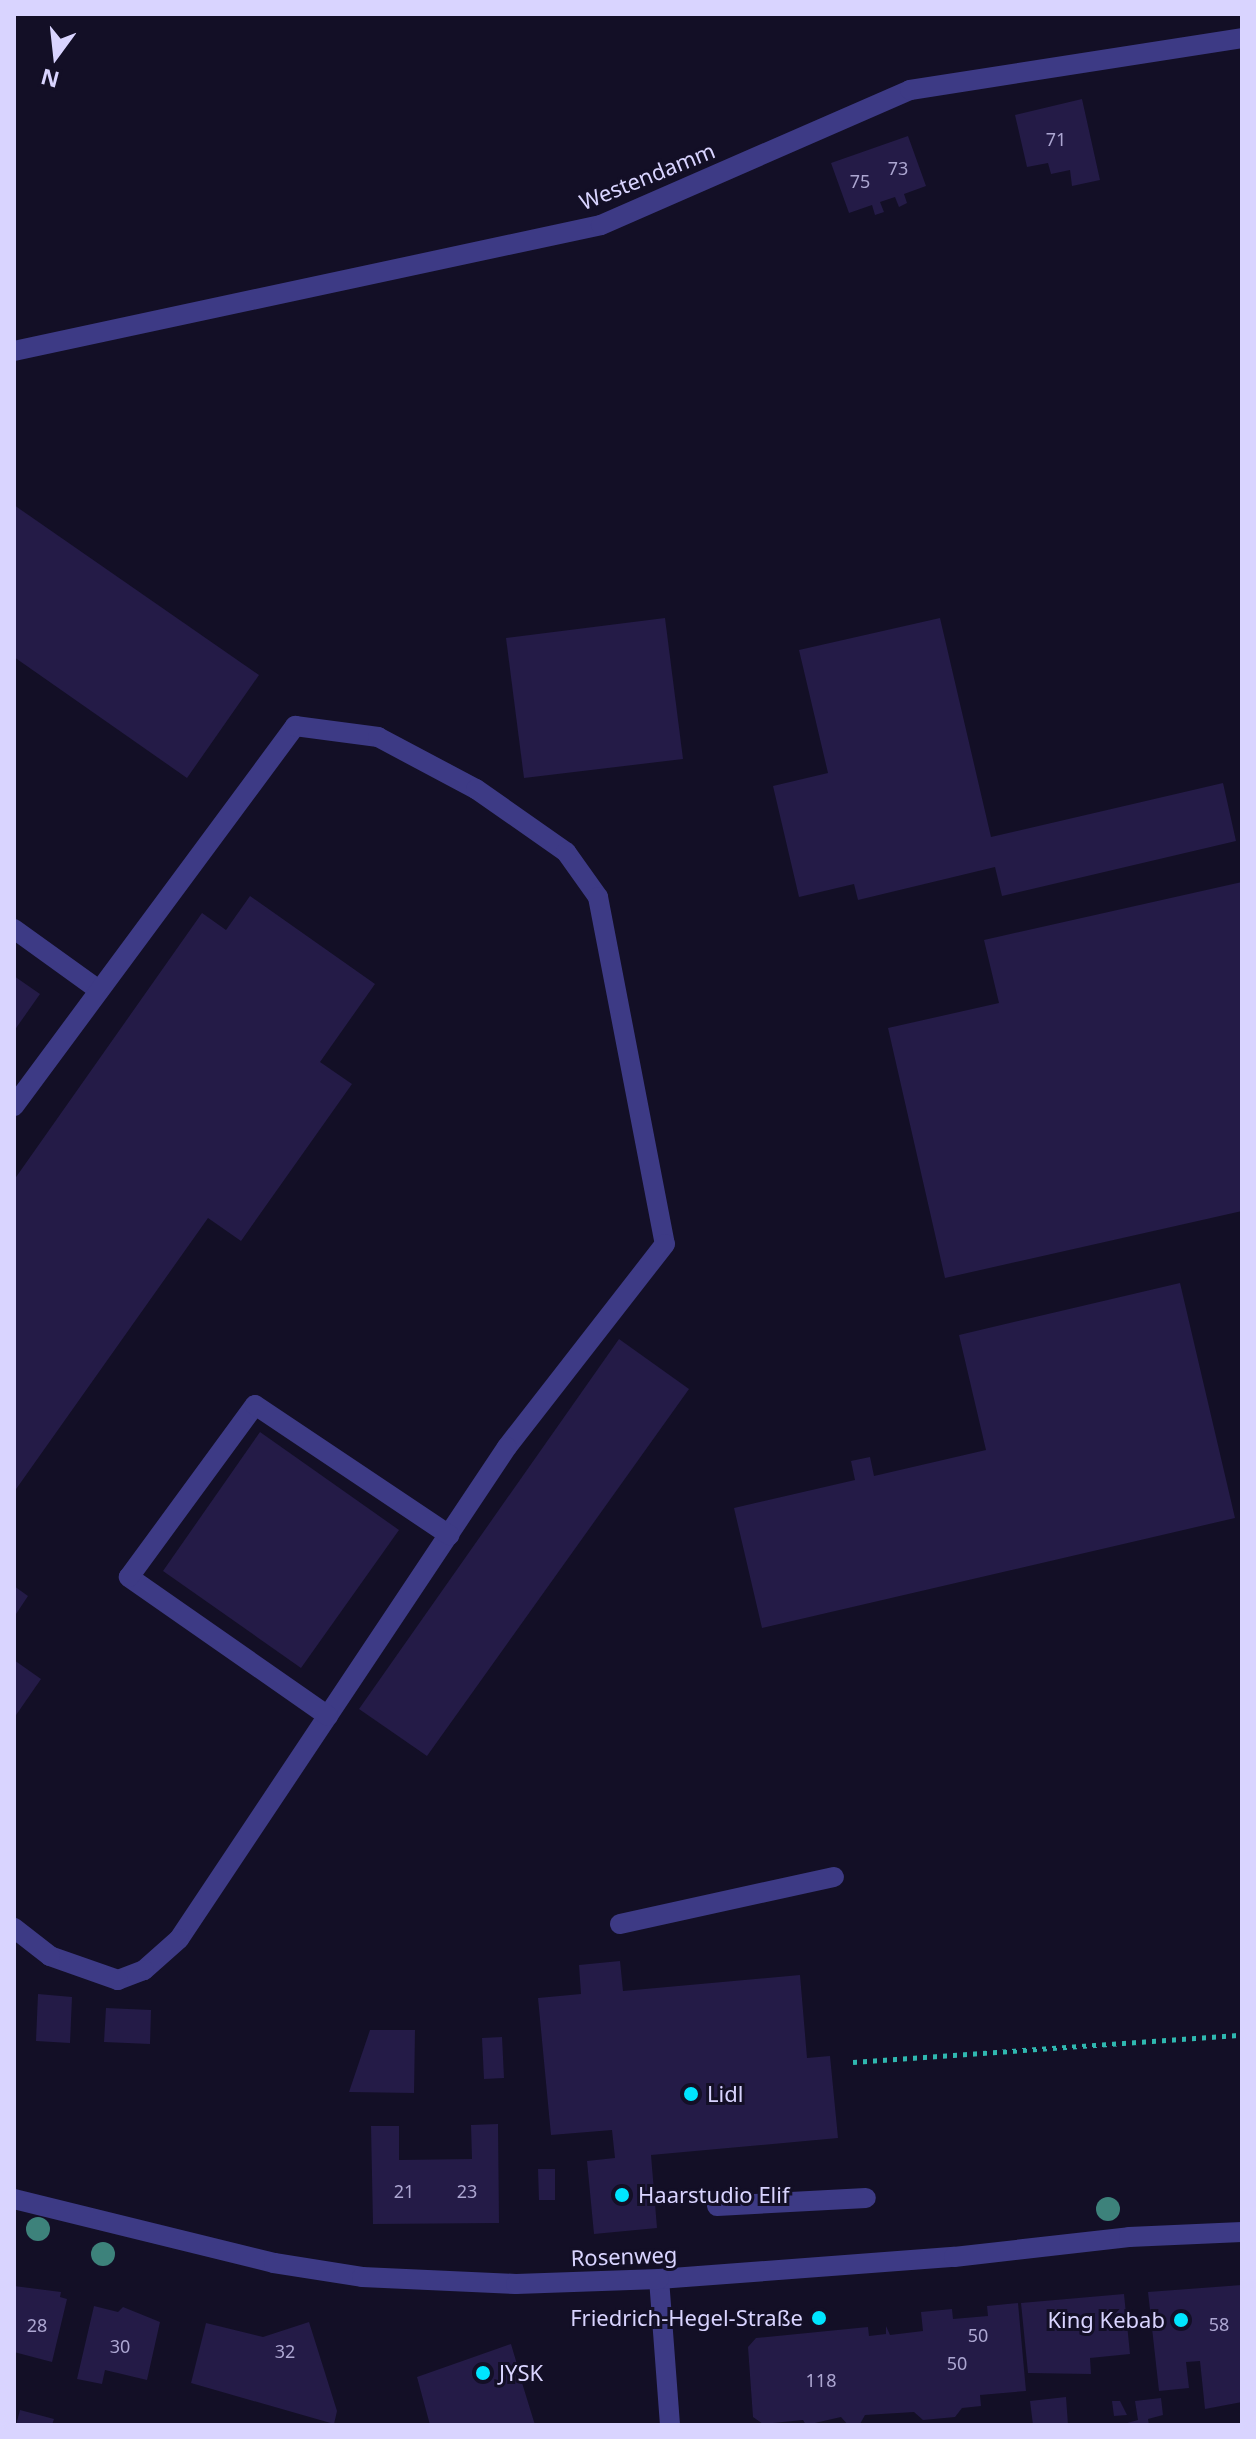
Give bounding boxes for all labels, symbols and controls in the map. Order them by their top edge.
north arrow [16,16,96,96]
text: N [37,62,62,96]
house number: 71 [1046,128,1066,150]
street label: Westendamm [575,137,719,215]
house number: 73 [888,157,908,179]
house number: 75 [850,170,870,192]
place label: Lidl [707,2081,743,2107]
marker: Lidl [682,2085,700,2103]
house number: 21 [394,2180,414,2202]
house number: 23 [457,2180,477,2202]
place label: Haarstudio Elif [638,2182,790,2208]
marker: Haarstudio Elif [613,2186,631,2204]
street label: Rosenweg [570,2241,678,2271]
place label: Friedrich-Hegel-Straße [570,2305,803,2331]
place label: King Kebab [1047,2307,1165,2333]
marker: Friedrich-Hegel-Straße [810,2309,828,2327]
marker: King Kebab [1172,2311,1190,2329]
house number: 58 [1209,2313,1229,2335]
house number: 28 [27,2314,47,2336]
house number: 50 [968,2324,988,2346]
house number: 30 [110,2335,130,2357]
house number: 32 [275,2340,295,2362]
house number: 50 [947,2352,967,2374]
place label: JYSK [499,2360,543,2386]
marker: JYSK [474,2364,492,2382]
house number: 118 [806,2369,836,2391]

